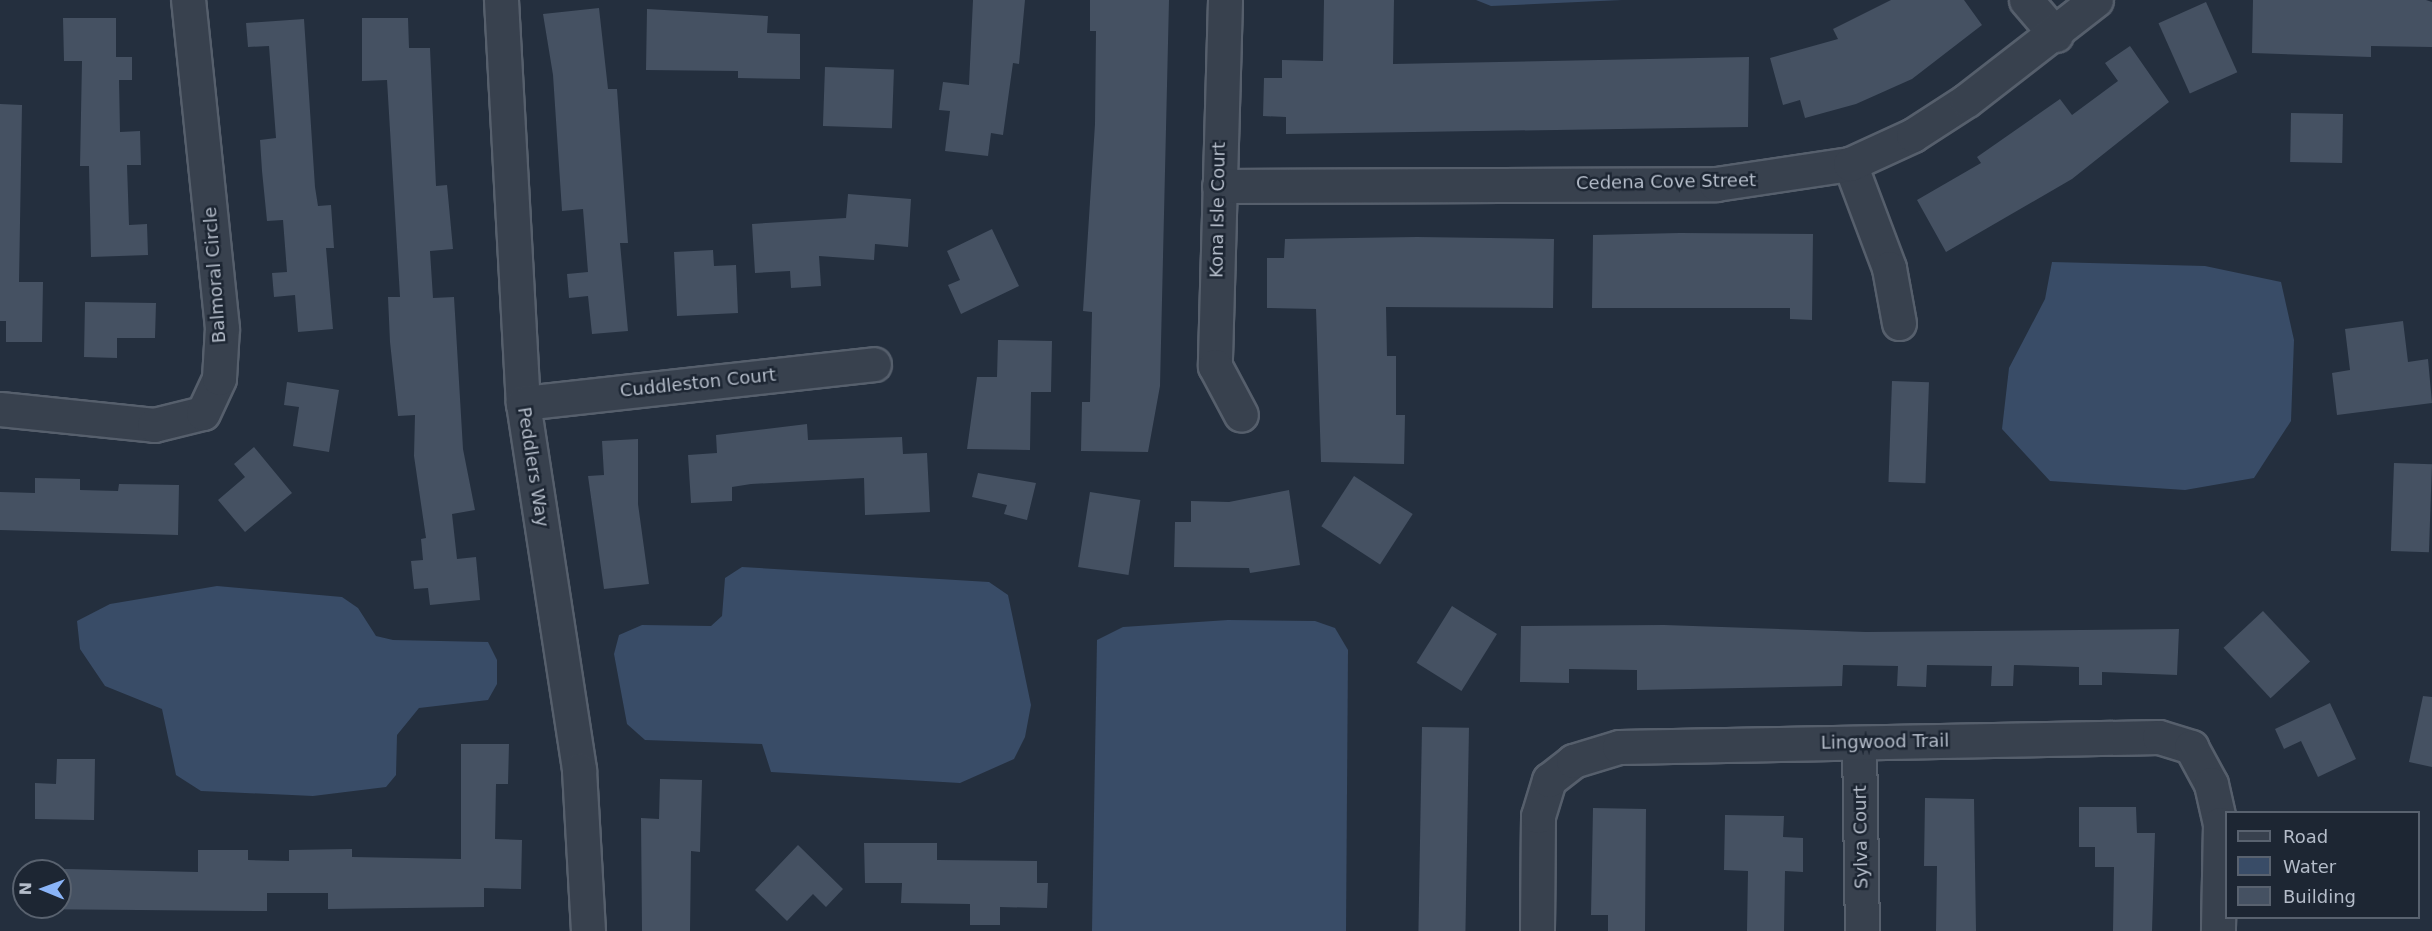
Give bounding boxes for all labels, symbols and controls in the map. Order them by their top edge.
street label: Kona Isle Court [1206,142,1230,278]
street label: Cedena Cove Street [1576,170,1756,194]
street label: Balmoral Circle [199,206,231,344]
street label: Cuddleston Court [619,364,777,402]
street label: Peddlers Way [513,406,553,528]
street label: Lingwood Trail [1821,730,1949,754]
street label: Sylva Court [1849,785,1873,889]
legend [2225,811,2420,919]
text: Road [2283,826,2328,847]
text: Water [2283,856,2336,877]
north arrow [12,859,72,919]
text: N [16,882,35,896]
text: Building [2283,886,2356,907]

